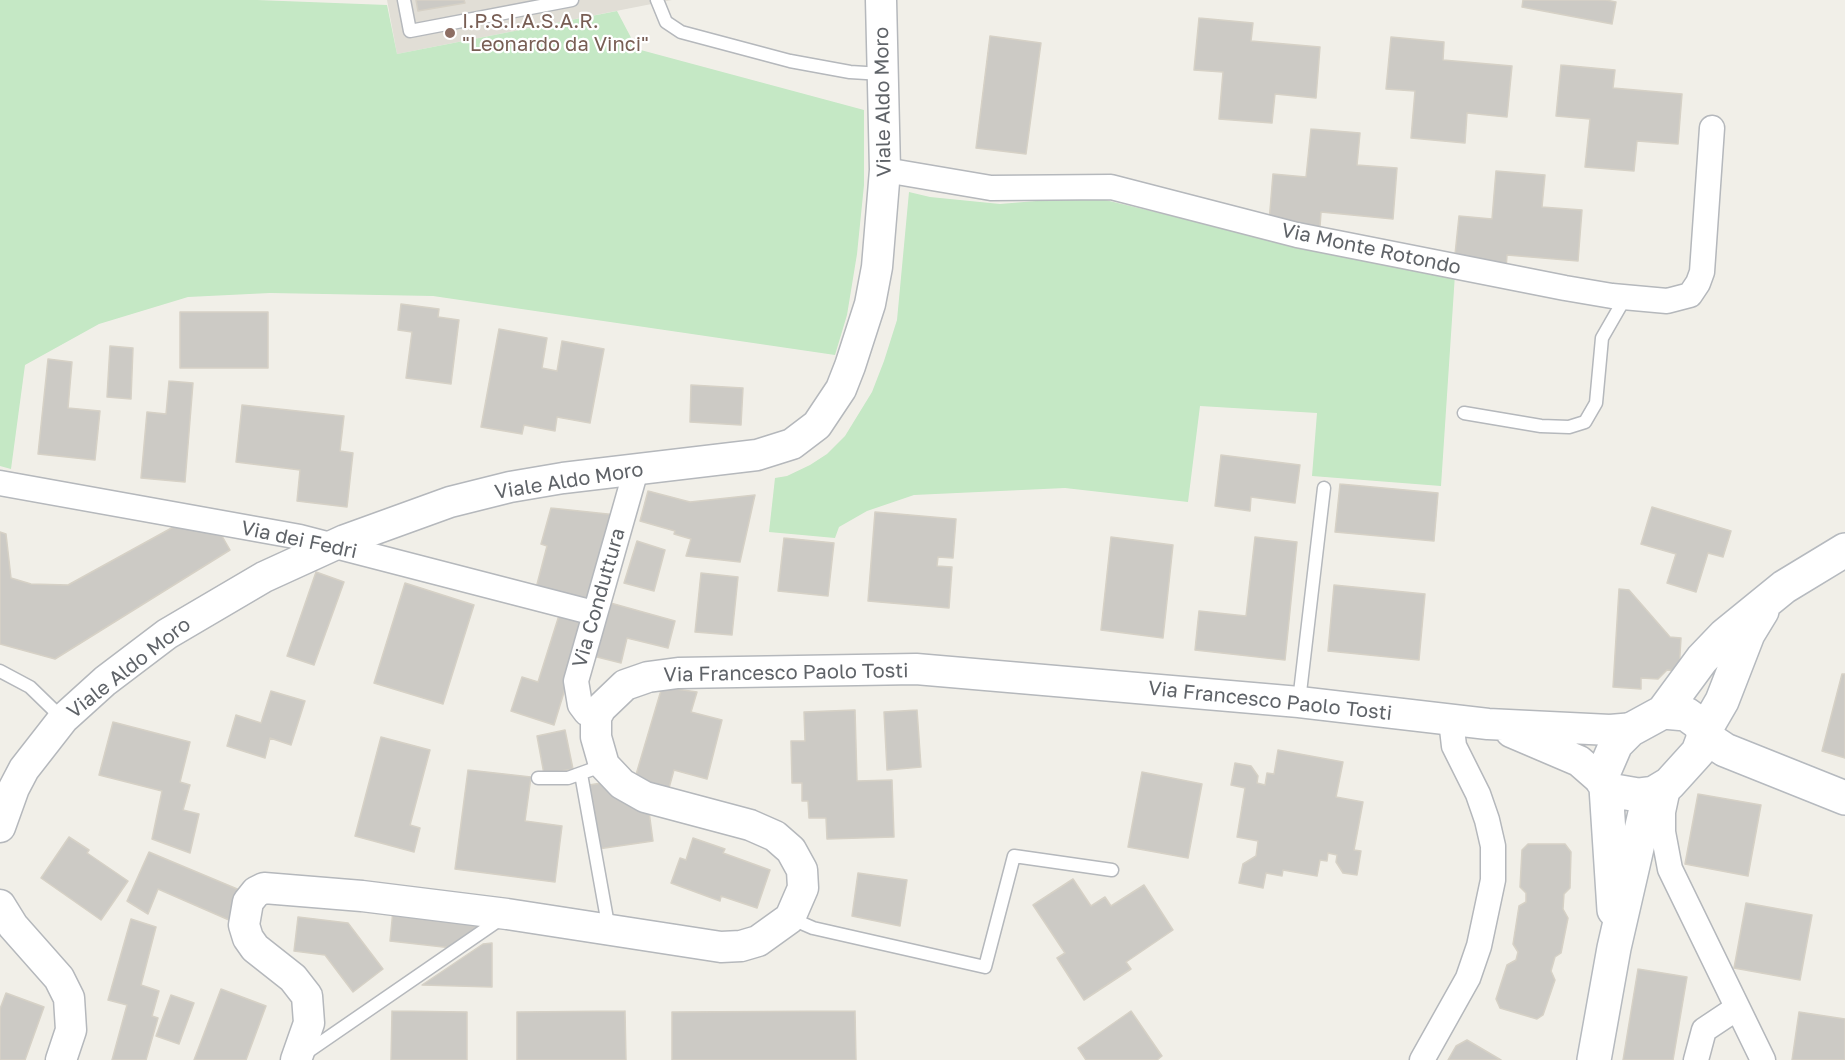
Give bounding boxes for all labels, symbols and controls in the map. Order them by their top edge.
place label: I.P.S.I.A.S.A.R. "Leonardo da Vinci" [462,10,649,57]
marker: I.P.S.I.A.S.A.R. "Leonardo da Vinci" [443,26,457,40]
street label: Viale Aldo Moro [870,27,896,177]
street label: Via Monte Rotondo [1279,218,1463,280]
street label: Viale Aldo Moro [493,457,645,505]
street label: Via dei Fedri [239,516,359,564]
street label: Via Conduttura [568,525,630,671]
street label: Viale Aldo Moro [62,612,196,724]
street label: Via Francesco Paolo Tosti [663,659,909,687]
street label: Via Francesco Paolo Tosti [1147,676,1393,726]

